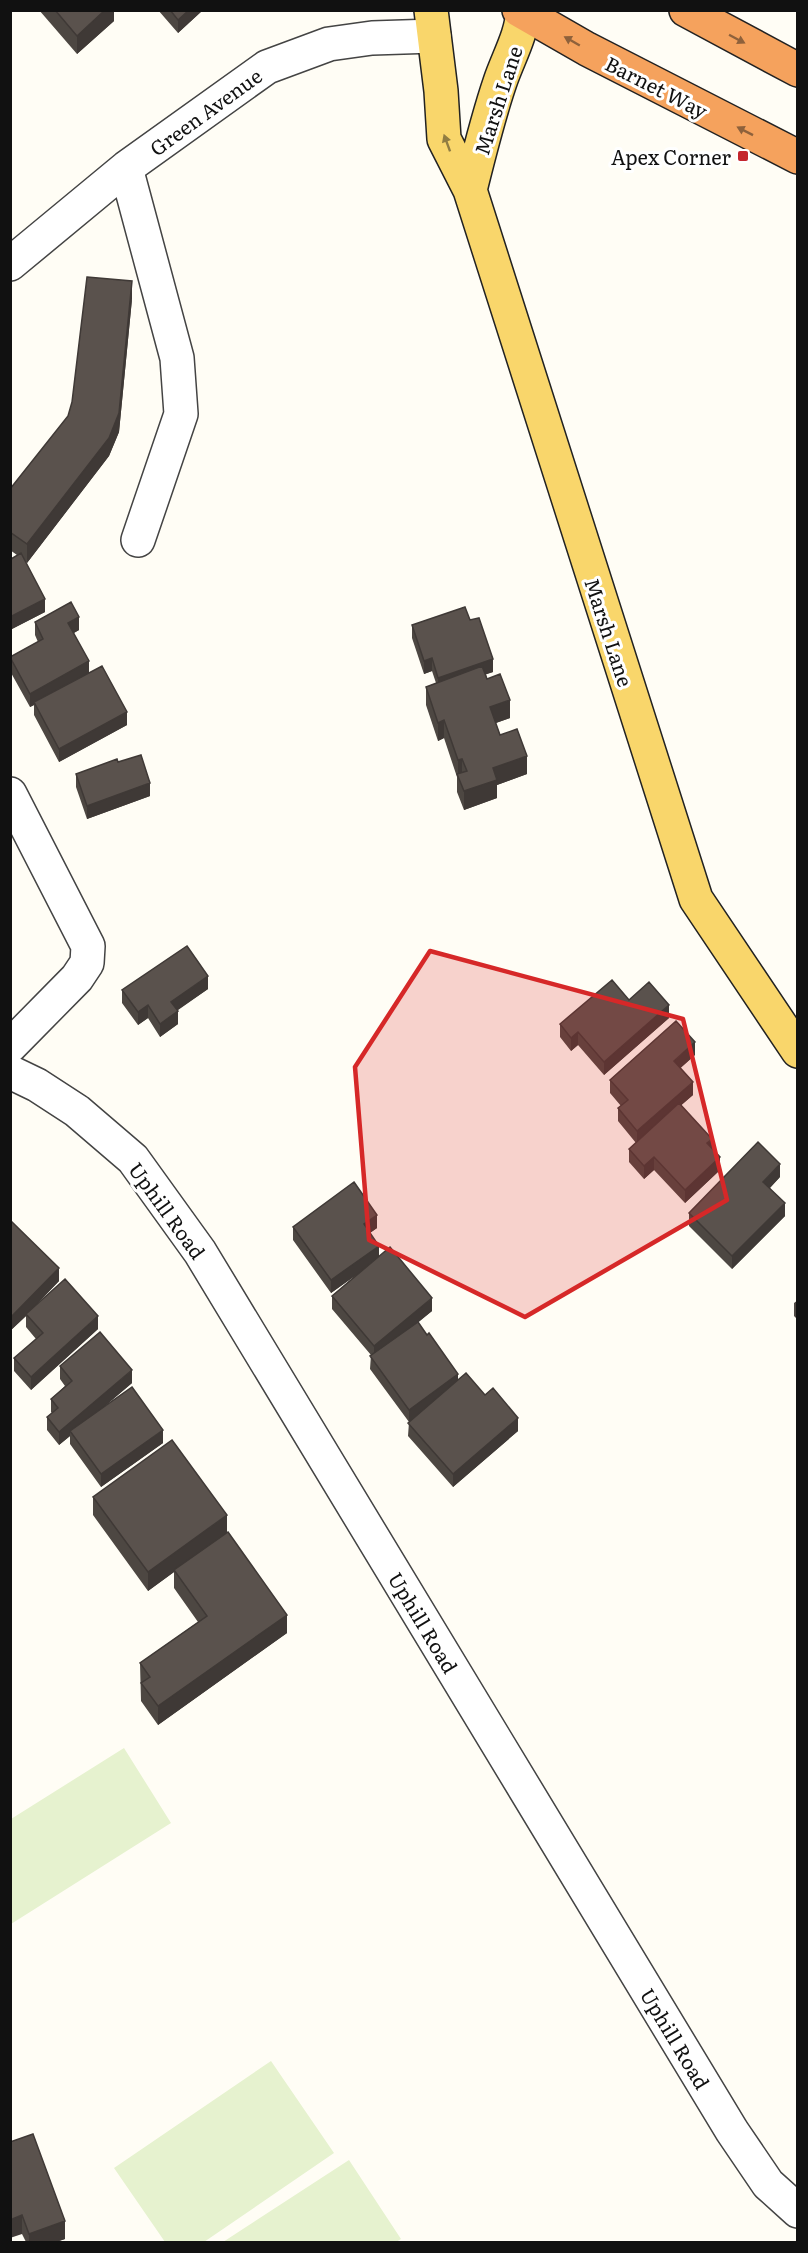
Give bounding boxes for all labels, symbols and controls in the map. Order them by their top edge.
one-way arrow [729,34,746,44]
one-way arrow [564,35,580,46]
street label: Marsh Lane [465,42,529,158]
street label: Barnet Way [601,47,714,125]
street label: Green Avenue [143,60,267,162]
one-way arrow [736,126,753,136]
one-way arrow [442,134,452,152]
place label: Apex Corner [611,141,732,171]
marker: Apex Corner [736,149,750,163]
street label: Marsh Lane [578,574,642,690]
street label: Uphill Road [122,1155,214,1265]
street label: Uphill Road [382,1566,466,1678]
street label: Uphill Road [634,1982,718,2094]

